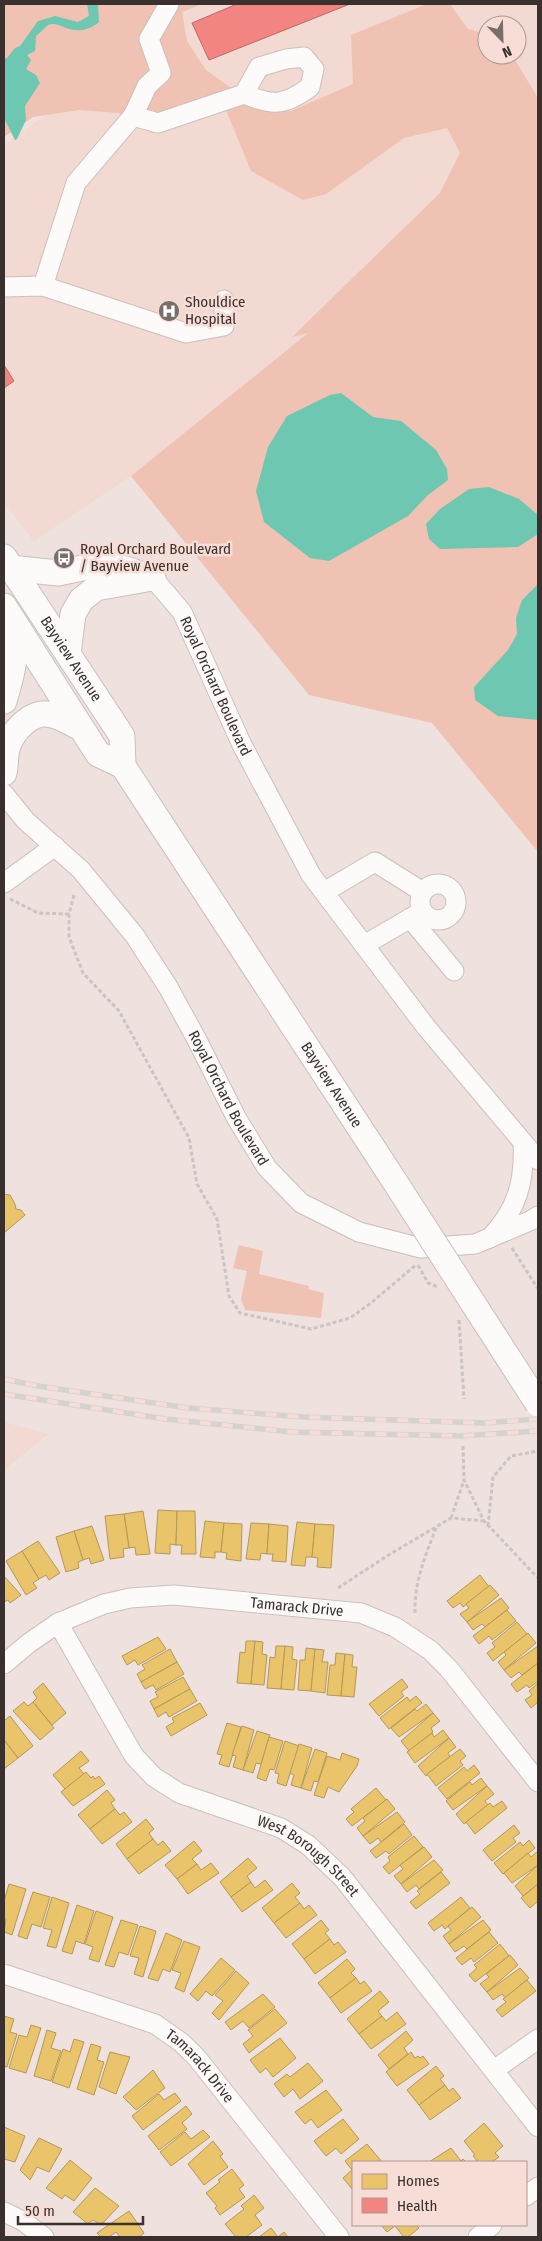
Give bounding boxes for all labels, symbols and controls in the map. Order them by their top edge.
north arrow [477,15,527,65]
text: N [500,42,514,61]
place label: Shouldice Hospital [185,293,245,328]
hospital icon: Shouldice Hospital [157,299,181,323]
place label: Royal Orchard Boulevard / Bayview Avenue [80,540,231,575]
bus stop icon: Royal Orchard Boulevard / Bayview Avenue [52,546,76,570]
street label: Bayview Avenue [37,613,106,705]
street label: Royal Orchard Boulevard [176,613,255,759]
street label: Royal Orchard Boulevard [185,1027,272,1169]
street label: Bayview Avenue [297,1039,366,1131]
street label: Tamarack Drive [250,1593,344,1620]
street label: West Borough Street [255,1812,363,1900]
street label: Tamarack Drive [162,2025,238,2106]
legend [352,2161,527,2226]
text: Homes [397,2172,439,2190]
scale bar [18,2194,142,2226]
text: Health [397,2197,437,2215]
text: 50 m [25,2202,55,2220]

